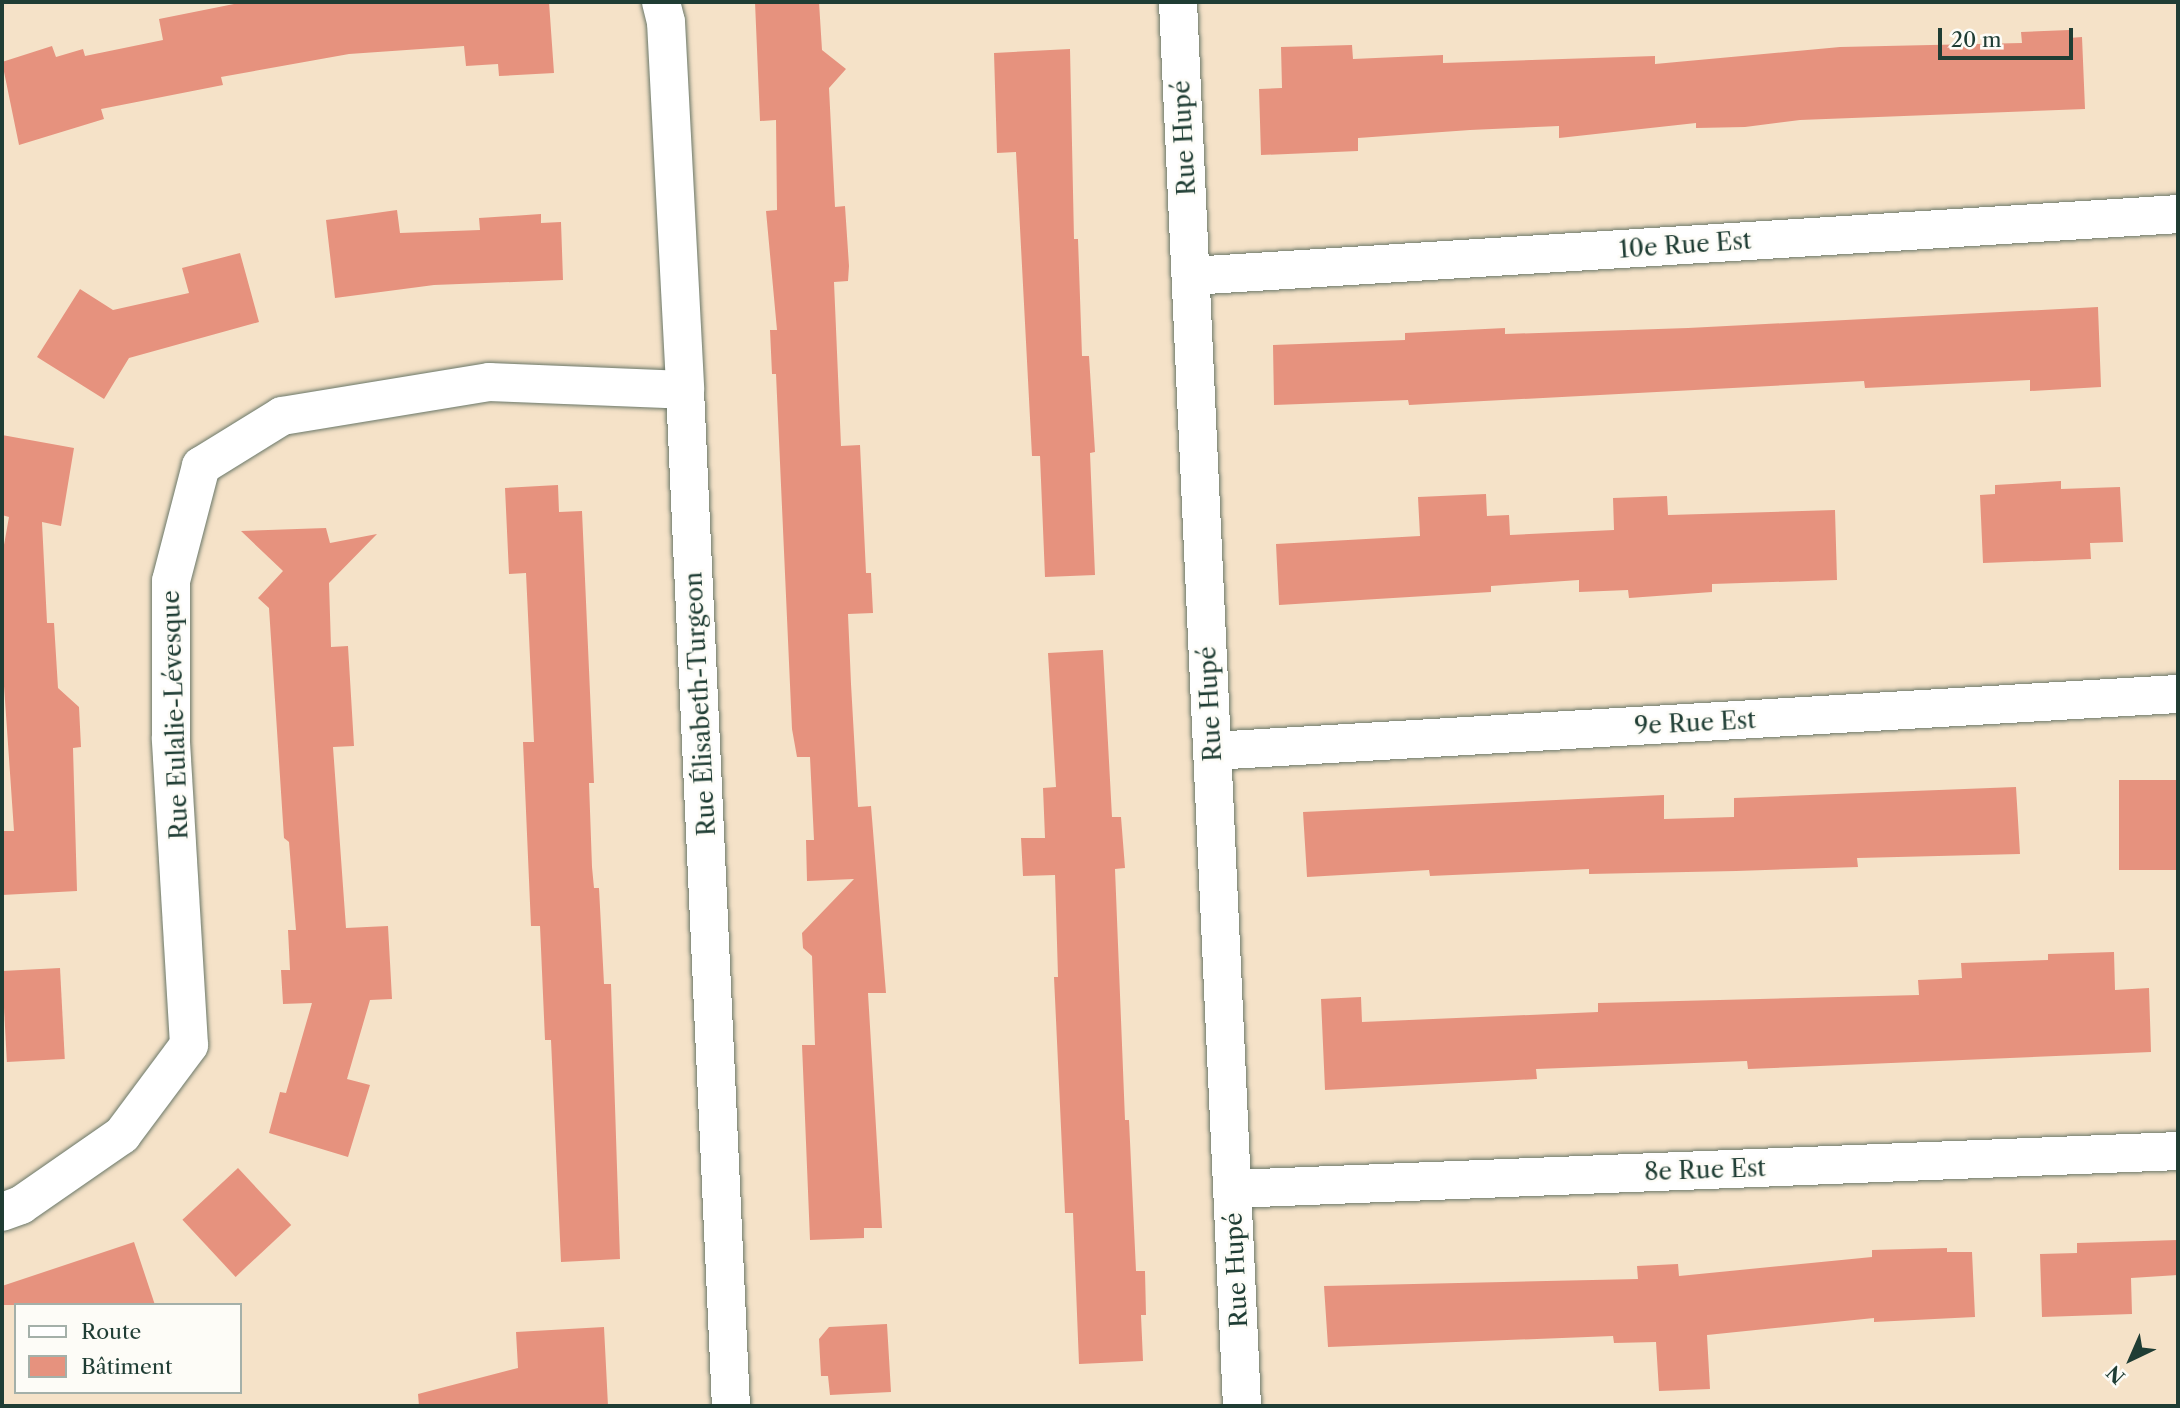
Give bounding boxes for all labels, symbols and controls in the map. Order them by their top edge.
scale bar [1942,14,2077,58]
text: 20 m [1951,27,2002,52]
street label: Rue Hupé [1167,80,1201,196]
street label: 10e Rue Est [1618,226,1752,264]
street label: Rue Élisabeth-Turgeon [679,571,721,837]
street label: Rue Eulalie-Lévesque [156,590,194,840]
street label: Rue Hupé [1193,646,1227,762]
street label: 9e Rue Est [1634,705,1756,741]
street label: 8e Rue Est [1644,1153,1766,1187]
street label: Rue Hupé [1219,1212,1253,1328]
legend [14,1303,242,1394]
text: Route [81,1319,141,1344]
north arrow [2096,1324,2166,1394]
text: Bâtiment [81,1354,172,1379]
text: N [2102,1360,2130,1388]

